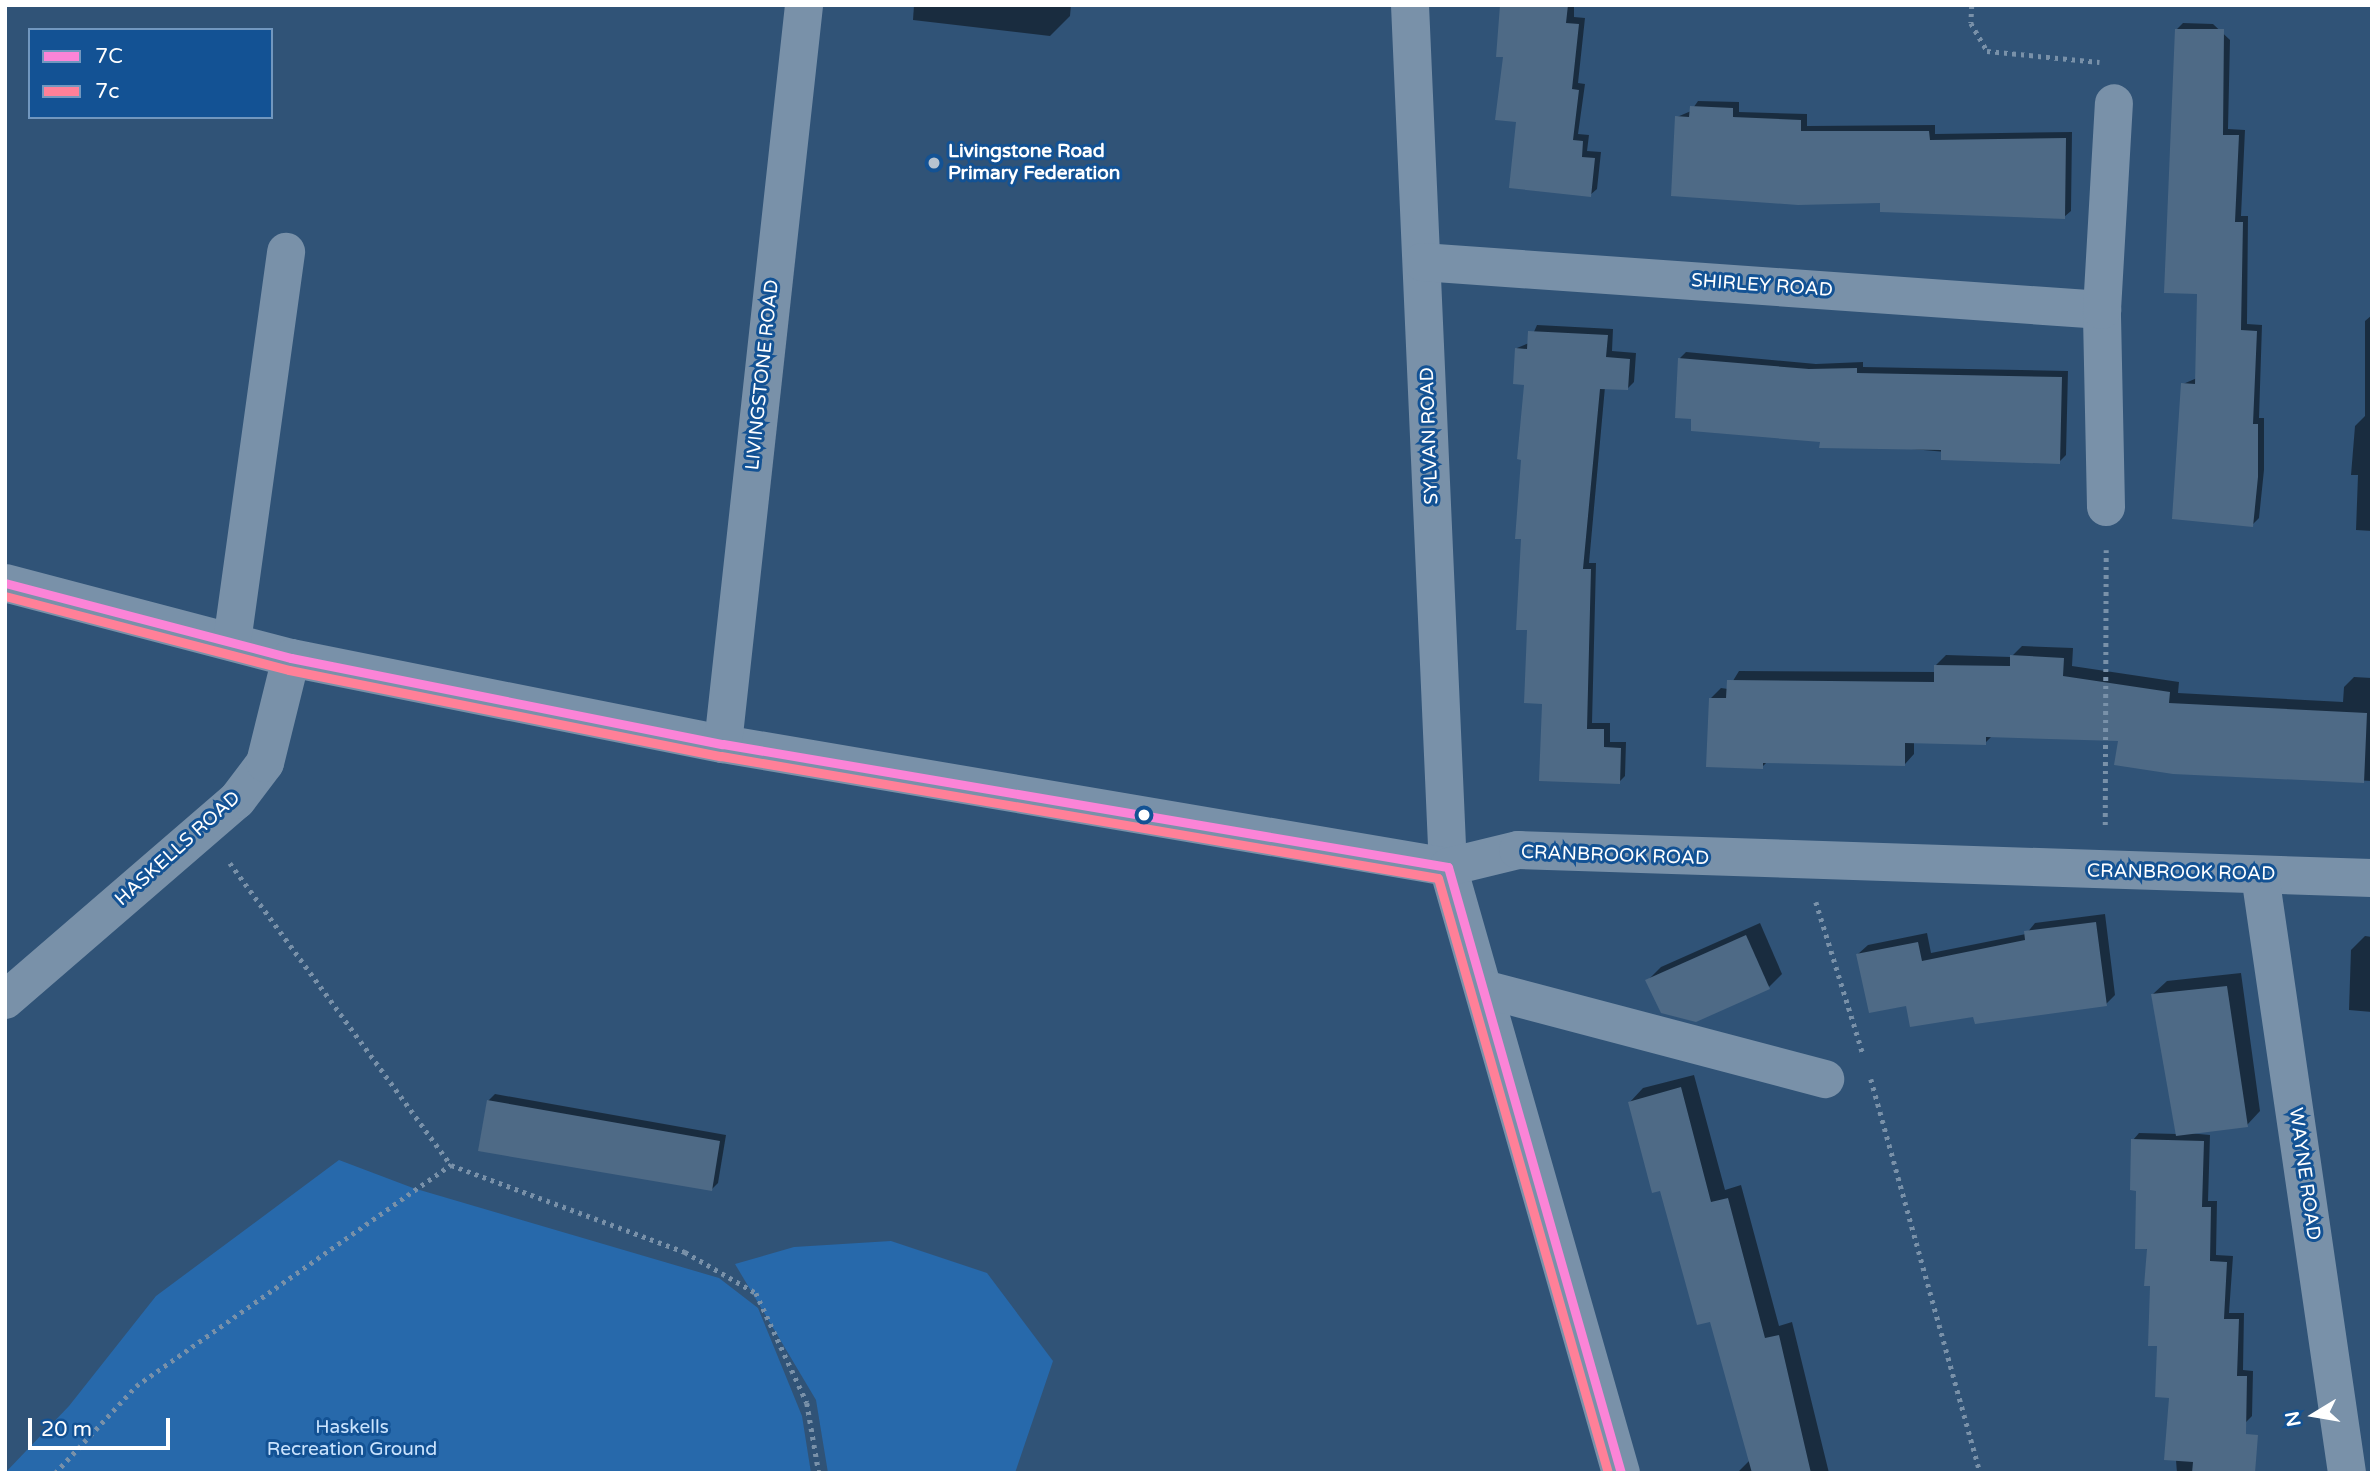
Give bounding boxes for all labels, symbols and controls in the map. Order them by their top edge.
legend [28,28,273,119]
text: 7C [95,44,123,69]
text: 7c [95,79,119,104]
place label: Livingstone Road Primary Federation [948,141,1120,185]
marker: Livingstone Road Primary Federation [926,155,942,171]
street label: SHIRLEY ROAD [1690,270,1834,302]
street label: LIVINGSTONE ROAD [742,279,784,471]
street label: SYLVAN ROAD [1416,367,1444,505]
street label: HASKELLS ROAD [111,787,245,911]
unlabelled marker [1137,808,1151,822]
street label: CRANBROOK ROAD [1520,841,1710,871]
street label: CRANBROOK ROAD [2087,860,2275,886]
street label: WAYNE ROAD [2283,1106,2325,1242]
north arrow [2279,1380,2349,1450]
scale bar [32,1404,173,1448]
text: N [2281,1409,2306,1429]
text: 20 m [41,1417,92,1442]
park label: Haskells Recreation Ground [267,1417,437,1461]

